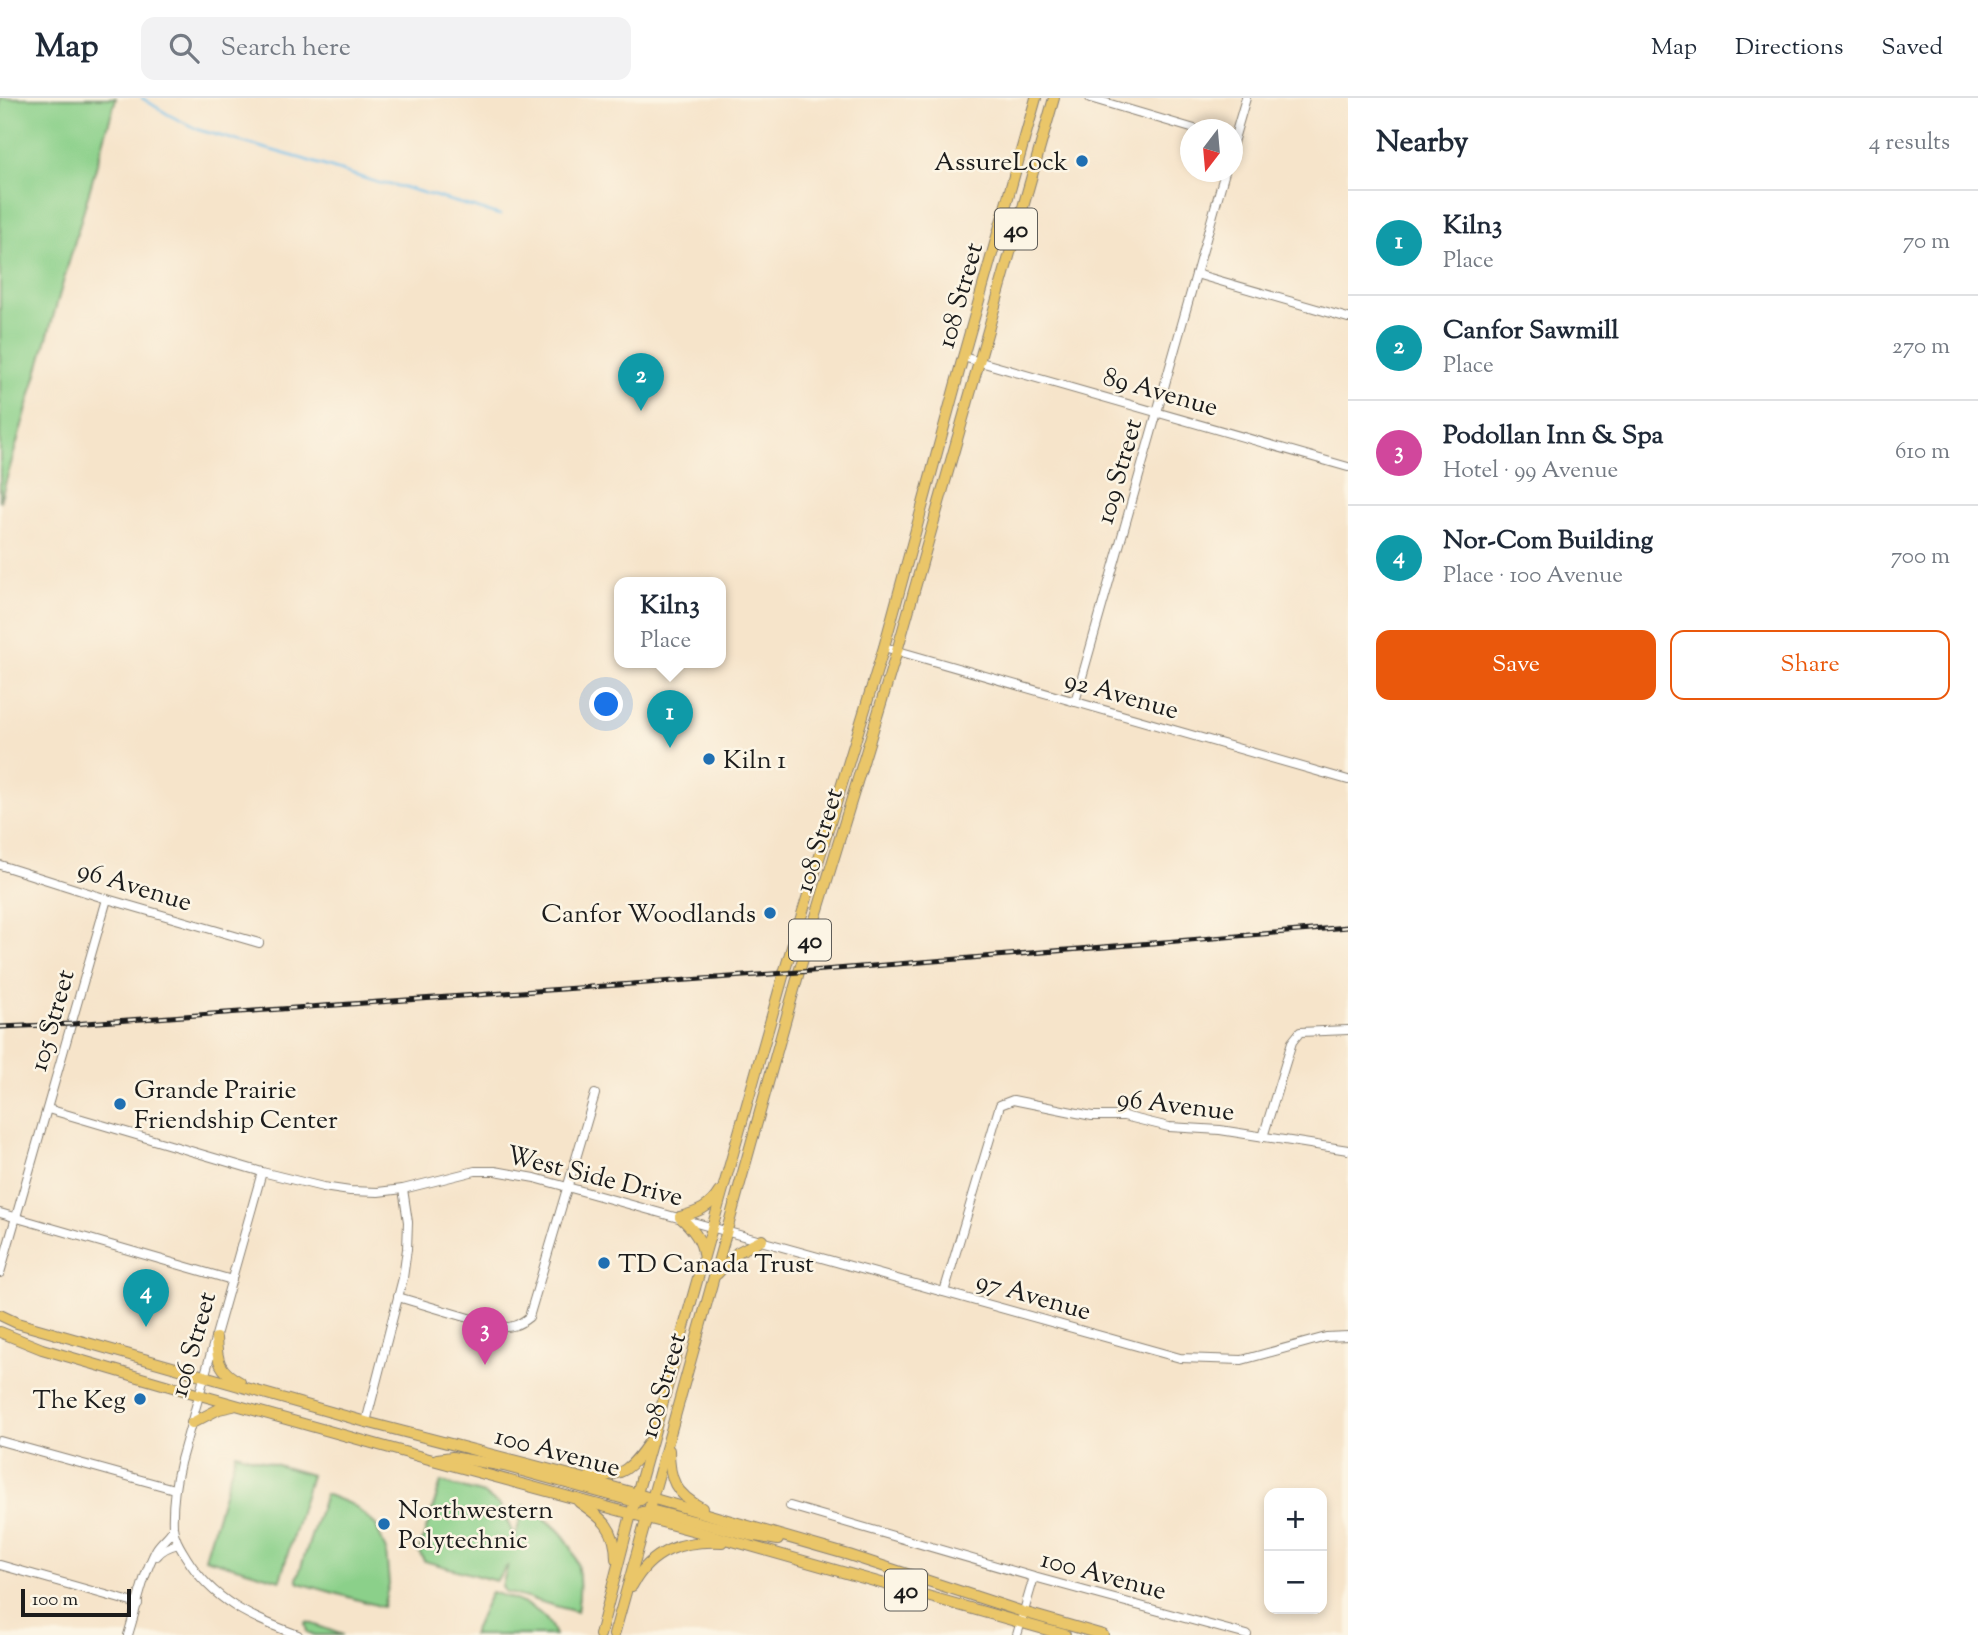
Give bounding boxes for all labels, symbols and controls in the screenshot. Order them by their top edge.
search box [141,17,631,80]
text: Map [35,24,99,72]
icon: search [165,29,203,67]
text: Search here [221,30,351,67]
text: Map [1651,31,1697,65]
text: Directions [1735,31,1843,65]
text: Saved [1881,31,1943,65]
north arrow [1180,119,1243,182]
text: Nearby [1376,122,1468,165]
text: 4 results [1869,127,1950,160]
place label: AssureLock [934,145,1068,182]
marker: AssureLock [1074,153,1090,169]
road number: 40 [995,208,1037,250]
text: Kiln3 [1443,208,1502,245]
text: 1 [1395,226,1403,259]
text: 70 m [1903,226,1950,259]
street label: 108 Street [929,239,994,353]
text: Place [1443,245,1494,278]
text: Canfor Sawmill [1443,313,1619,350]
text: 2 [1394,331,1404,364]
text: 270 m [1892,331,1950,364]
text: Place [1443,350,1494,383]
pin: 2 [618,353,664,411]
street label: 89 Avenue [1098,359,1222,427]
street label: 109 Street [1088,415,1153,529]
text: Podollan Inn & Spa [1443,418,1664,455]
text: 3 [1394,436,1404,469]
text: 610 m [1895,436,1950,469]
text: Hotel · 99 Avenue [1443,455,1618,488]
text: Nor-Com Building [1443,523,1653,560]
text: 4 [1393,541,1405,574]
text: 700 m [1891,541,1950,574]
text: Place · 100 Avenue [1443,560,1623,593]
popup [614,577,726,668]
text: Kiln3 [640,588,700,625]
text: Place [640,625,691,658]
button: Save [1376,630,1656,700]
button: Share [1670,630,1950,700]
street label: 92 Avenue [1060,662,1183,730]
your location [589,687,623,721]
pin: 1 [647,690,693,748]
place label: Kiln 1 [723,743,786,780]
marker: Kiln 1 [701,751,717,767]
street label: 108 Street [787,784,854,898]
street label: 96 Avenue [72,852,196,922]
place label: Canfor Woodlands [541,897,756,934]
marker: Canfor Woodlands [762,905,778,921]
road number: 40 [789,920,831,960]
street label: 105 Street [21,966,86,1076]
place label: Grande Prairie Friendship Center [134,1073,338,1140]
street label: 96 Avenue [1115,1081,1236,1132]
marker: Grande Prairie Friendship Center [112,1096,128,1112]
street label: West Side Drive [502,1138,686,1217]
place label: TD Canada Trust [618,1247,814,1284]
marker: TD Canada Trust [596,1255,612,1271]
street label: 97 Avenue [971,1263,1095,1331]
pin: 4 [123,1269,169,1327]
street label: 106 Street [162,1288,227,1402]
pin: 3 [462,1307,508,1365]
street label: 108 Street [632,1329,697,1443]
place label: The Keg [33,1383,126,1420]
marker: The Keg [132,1391,148,1407]
street label: 100 Avenue [491,1419,624,1488]
map controls [1264,1488,1327,1614]
button: + [1264,1488,1327,1551]
place label: Northwestern Polytechnic [398,1493,553,1560]
marker: Northwestern Polytechnic [376,1516,392,1532]
street label: 100 Avenue [1037,1542,1170,1611]
button: − [1264,1551,1327,1614]
road number: 40 [885,1570,927,1610]
scale bar [21,1586,131,1618]
text: 100 m [32,1587,78,1614]

